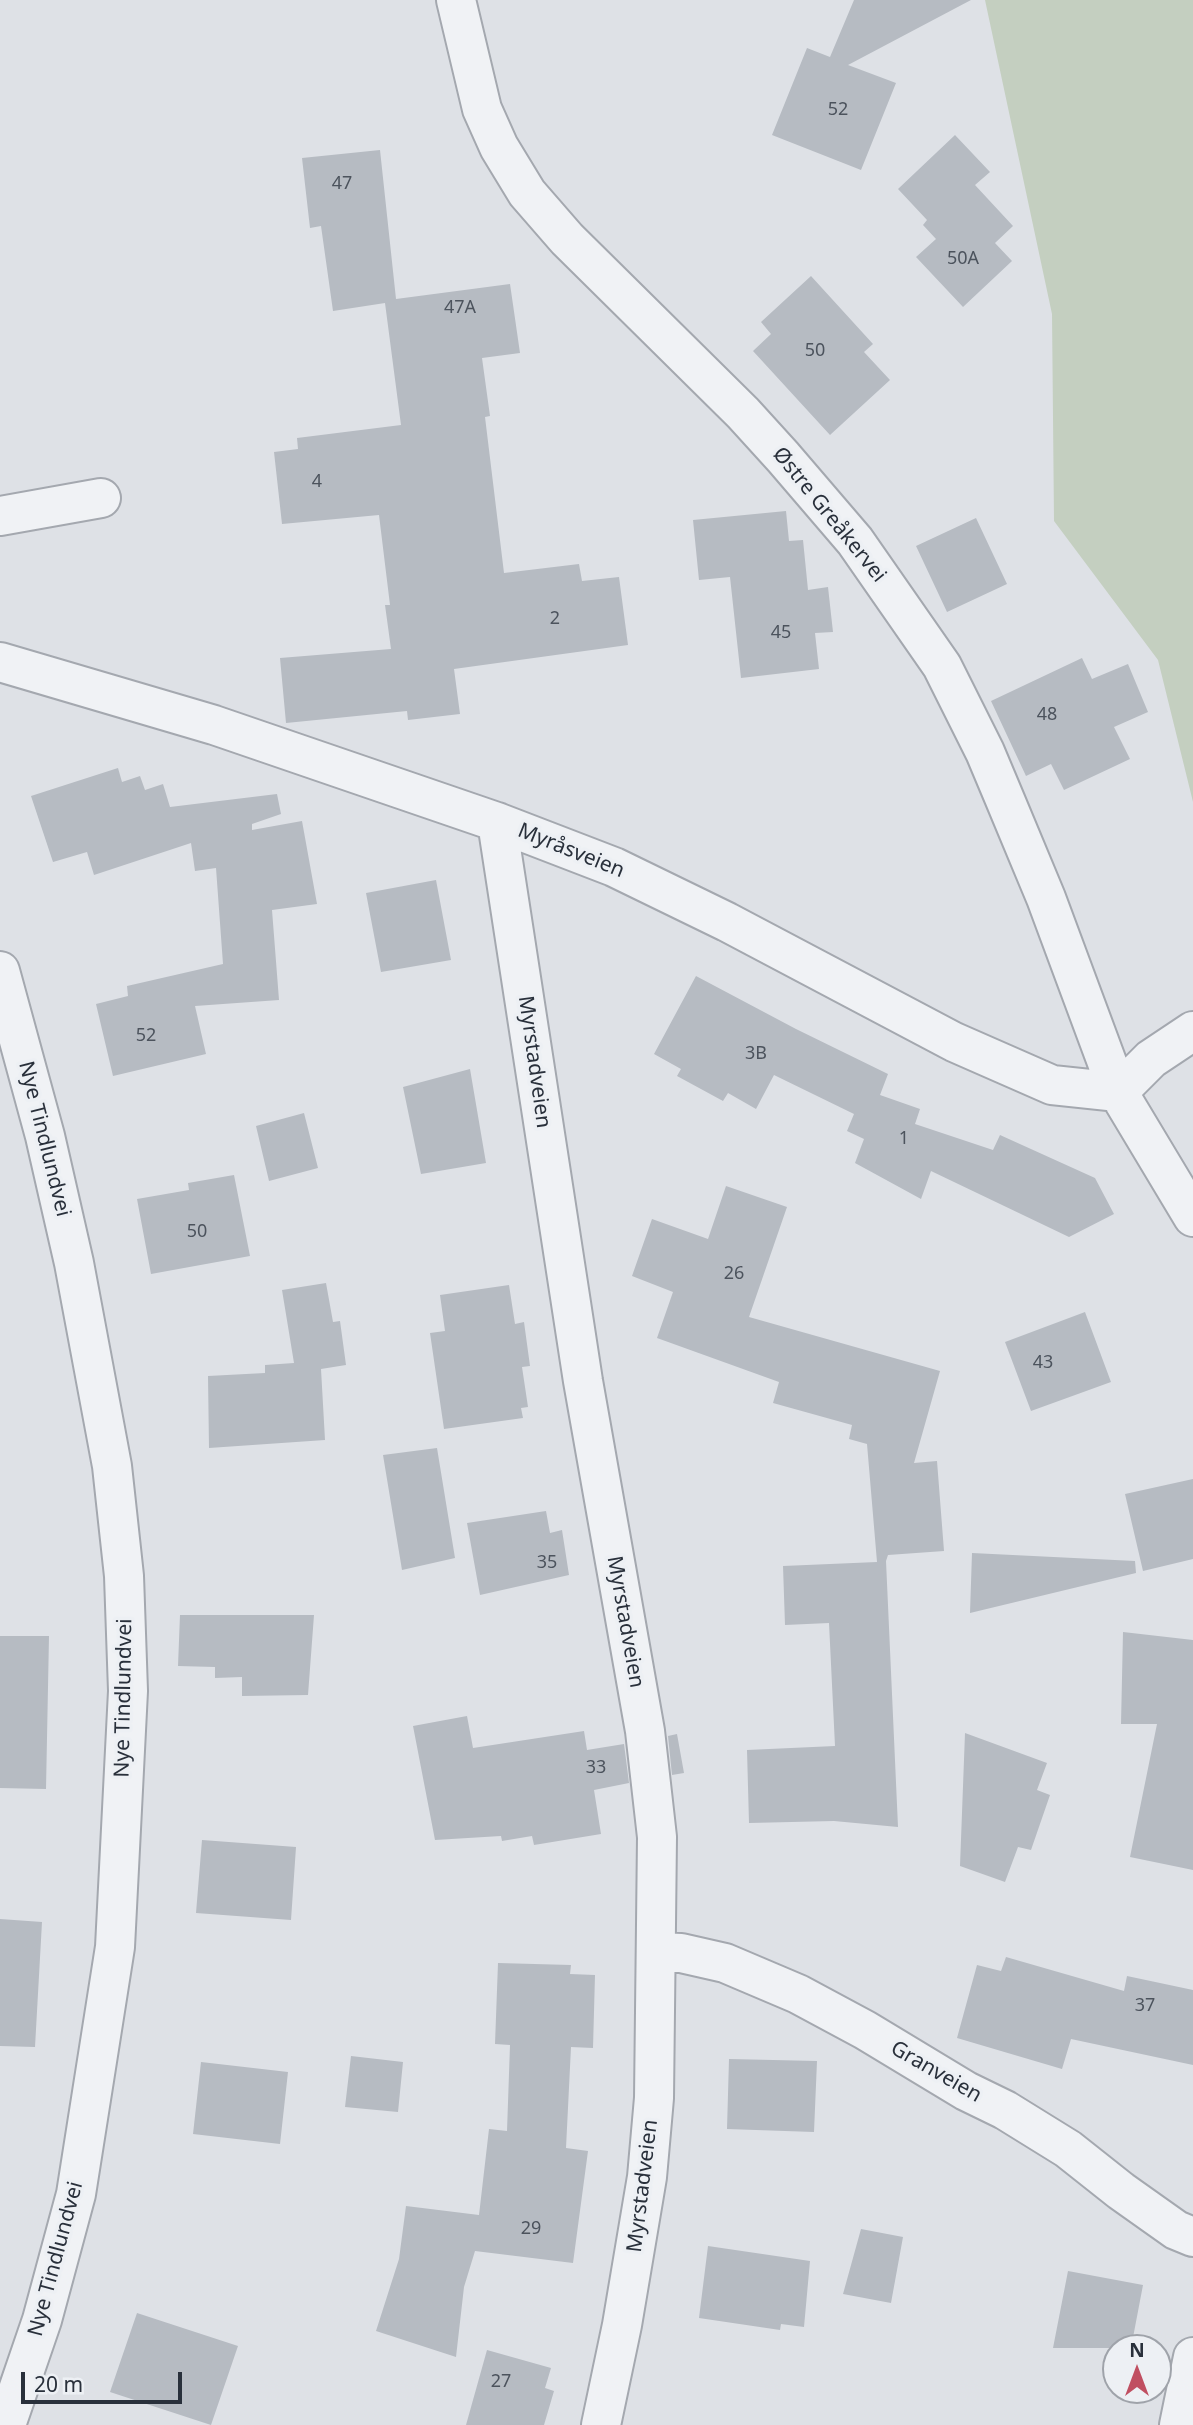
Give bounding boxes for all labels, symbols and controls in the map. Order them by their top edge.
house number: 52 [828,99,848,121]
house number: 47 [332,173,352,195]
house number: 50A [947,248,979,270]
house number: 47A [444,297,476,319]
house number: 50 [805,340,825,362]
street label: Østre Greåkervei [767,442,891,588]
house number: 4 [312,471,322,493]
house number: 2 [550,608,560,630]
house number: 45 [771,622,791,644]
house number: 48 [1037,704,1057,726]
street label: Myråsveien [514,818,628,884]
street label: Myrstadveien [512,994,556,1130]
house number: 52 [136,1025,156,1047]
house number: 3B [745,1043,767,1065]
street label: Nye Tindlundvei [13,1059,75,1219]
house number: 1 [899,1128,909,1150]
house number: 50 [187,1221,207,1243]
house number: 26 [724,1263,744,1285]
house number: 43 [1033,1352,1053,1374]
house number: 35 [537,1552,557,1574]
street label: Myrstadveien [601,1554,649,1690]
street label: Nye Tindlundvei [110,1618,138,1778]
house number: 33 [586,1757,606,1779]
house number: 37 [1135,1995,1155,2017]
street label: Granveien [886,2036,986,2108]
street label: Myrstadveien [622,2118,664,2254]
street label: Nye Tindlundvei [23,2179,89,2339]
house number: 29 [521,2218,541,2240]
north arrow [1102,2334,1172,2404]
text: N [1129,2337,1145,2363]
scale bar [24,2358,186,2402]
text: 20 m [34,2370,83,2398]
house number: 27 [491,2371,511,2393]

